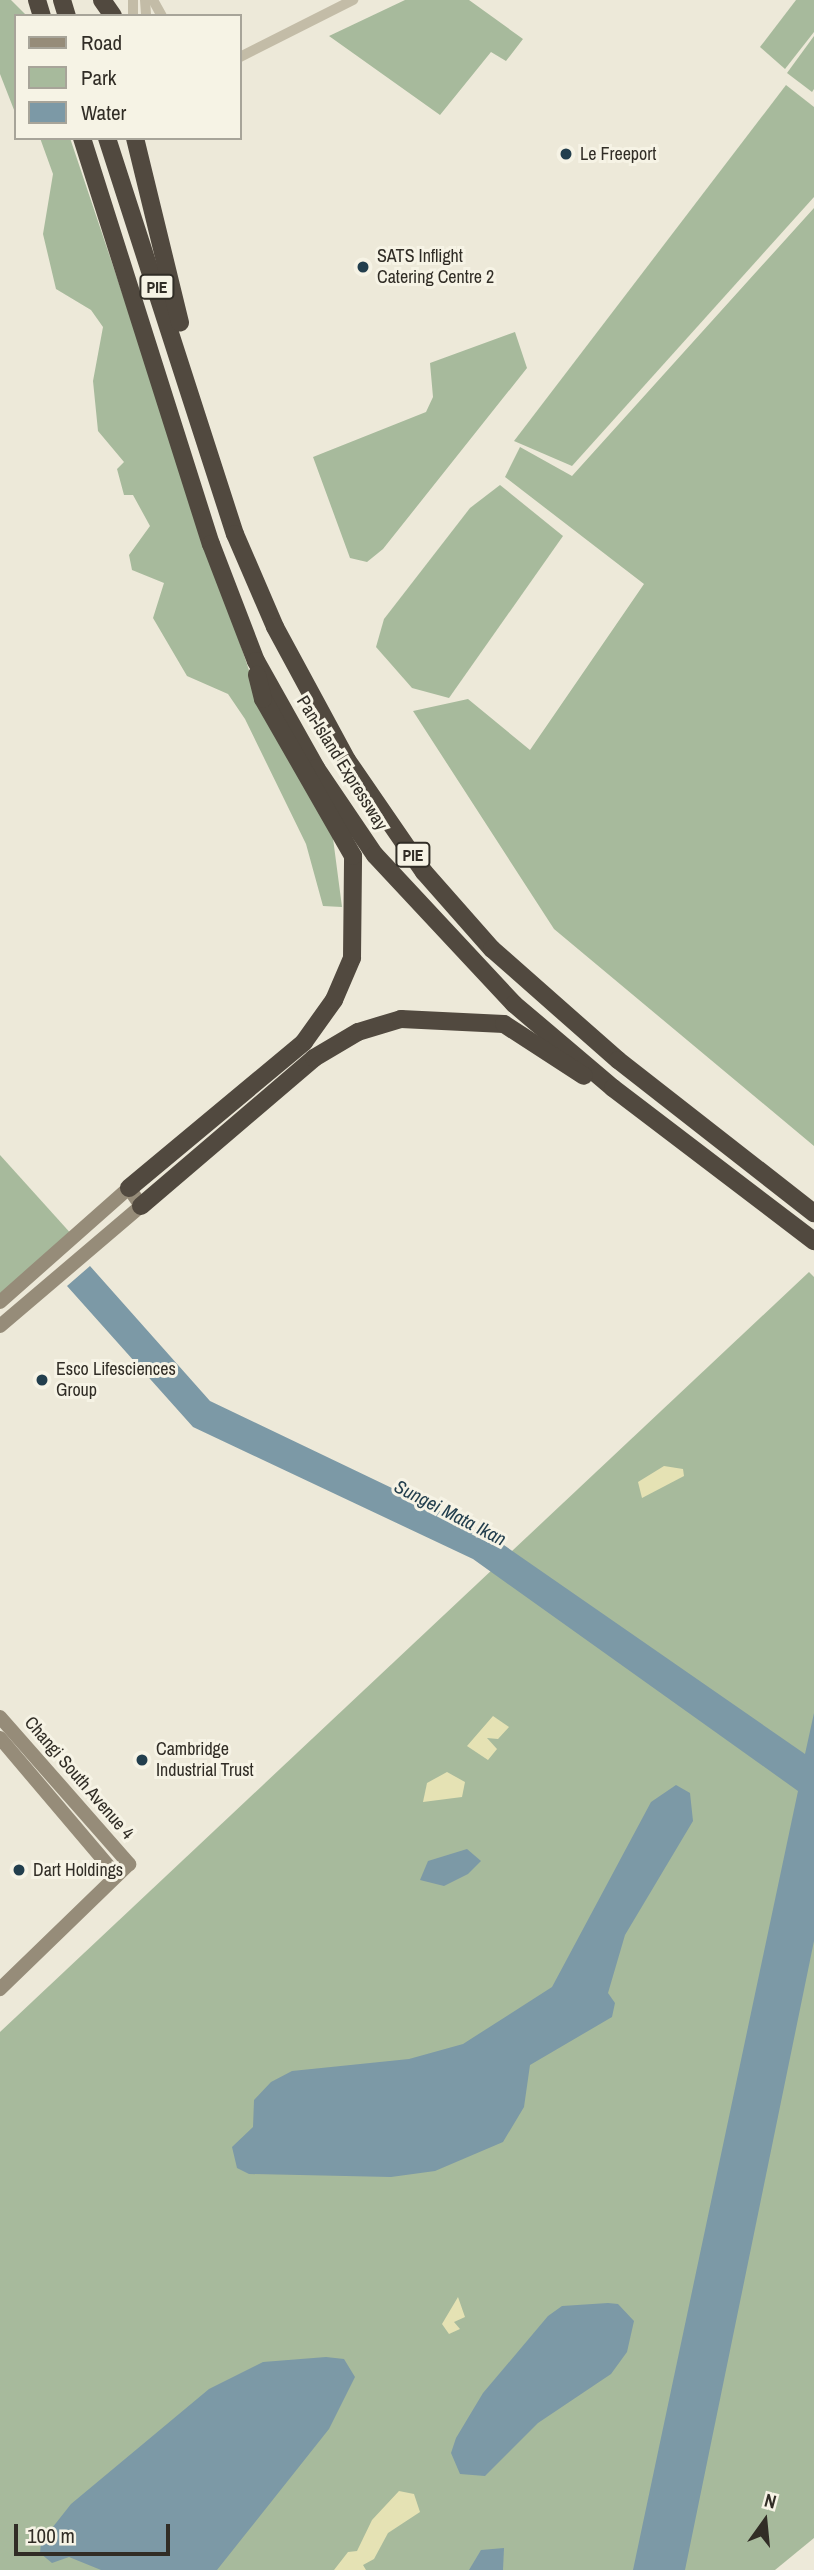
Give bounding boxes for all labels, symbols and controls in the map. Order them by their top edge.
legend [14,14,242,140]
text: Road [81,28,122,57]
text: Park [81,63,116,92]
text: Water [81,98,126,127]
place label: Le Freeport [580,143,656,165]
marker: Le Freeport [558,146,574,162]
place label: SATS Inflight Catering Centre 2 [377,246,494,288]
marker: SATS Inflight Catering Centre 2 [355,259,371,275]
road number: PIE [138,274,176,300]
street label: Pan-Island Expressway [292,692,392,834]
road number: PIE [394,842,432,868]
place label: Esco Lifesciences Group [56,1359,176,1402]
marker: Esco Lifesciences Group [34,1372,50,1388]
water label: Sungei Mata Ikan [390,1475,510,1551]
street label: Changi South Avenue 4 [20,1712,138,1844]
place label: Cambridge Industrial Trust [156,1739,254,1782]
marker: Cambridge Industrial Trust [134,1752,150,1768]
place label: Dart Holdings [33,1859,123,1881]
marker: Dart Holdings [11,1862,27,1878]
north arrow [730,2486,800,2556]
text: N [762,2487,779,2515]
scale bar [18,2510,173,2554]
text: 100 m [27,2521,75,2550]

